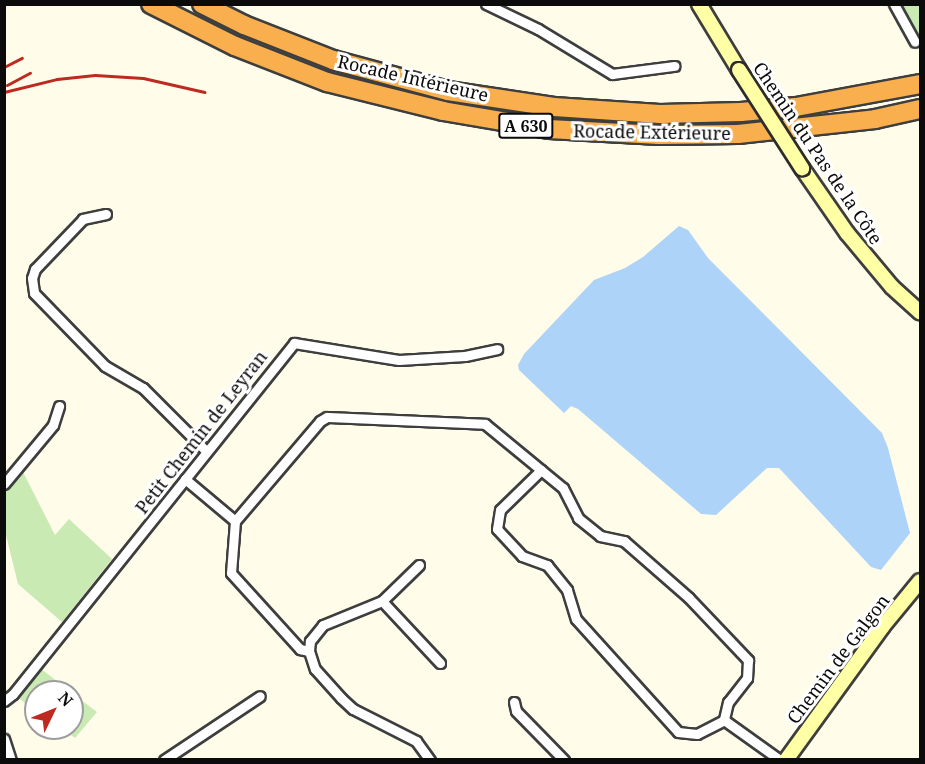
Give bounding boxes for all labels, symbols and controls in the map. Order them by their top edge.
street label: Rocade Intérieure [335,50,491,106]
street label: Chemin du Pas de la Côte [749,58,887,248]
road number: A 630 [498,113,554,139]
street label: Rocade Extérieure [573,120,731,144]
street label: Petit Chemin de Leyran [131,346,271,518]
street label: Chemin de Galgon [782,590,894,728]
north arrow [24,680,84,740]
text: N [53,687,78,711]

